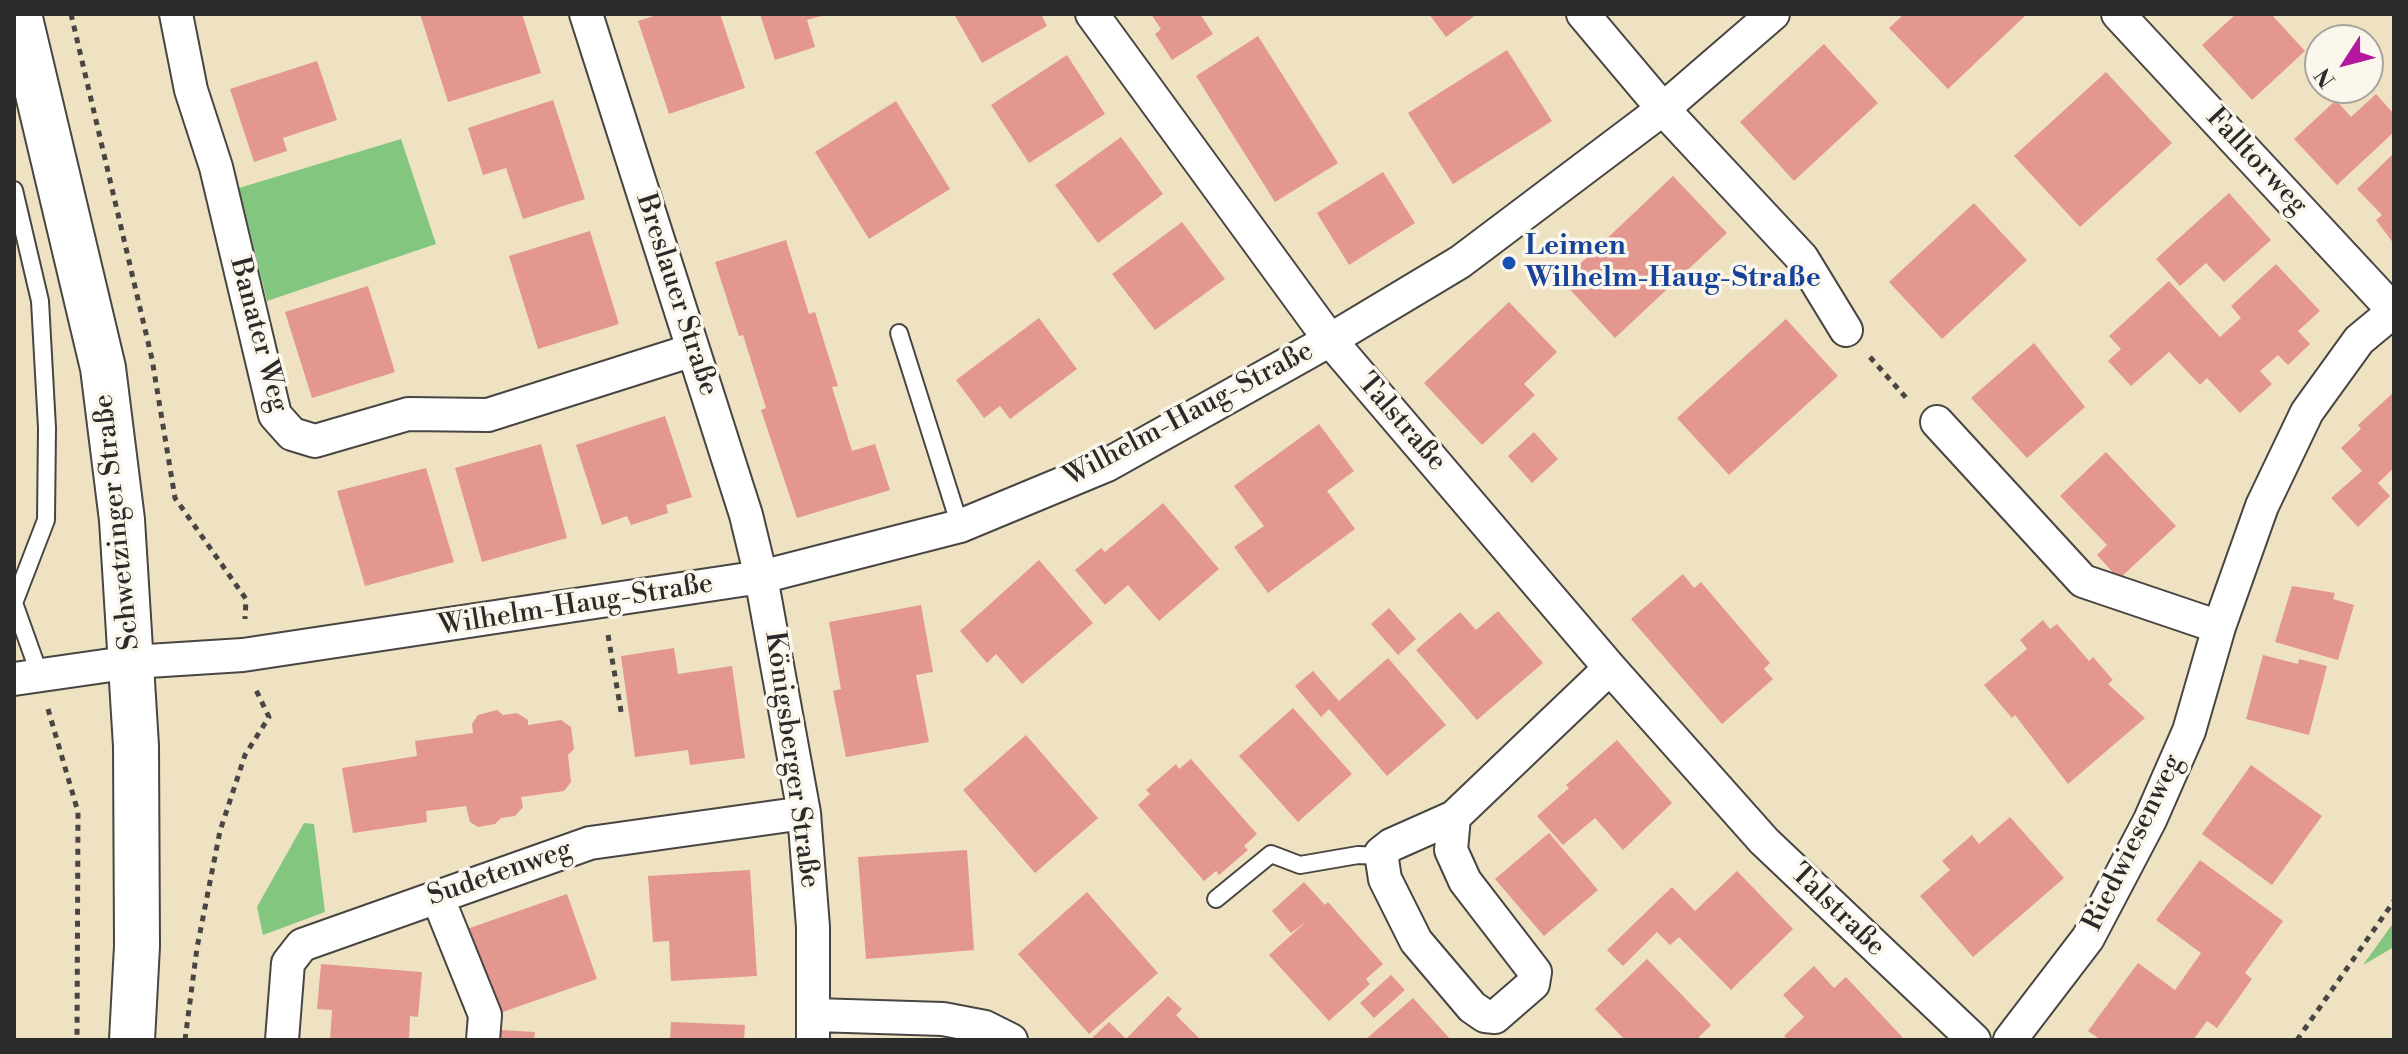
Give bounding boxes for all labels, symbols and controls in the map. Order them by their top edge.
north arrow [2304,24,2384,104]
text: N [2310,62,2342,92]
street label: Falltorweg [2198,102,2314,222]
street label: Breslauer Straße [628,190,724,400]
place label: Leimen Wilhelm-Haug-Straße [1525,230,1821,296]
street label: Banater Weg [221,254,295,416]
marker: Leimen Wilhelm-Haug-Straße [1500,254,1518,272]
street label: Wilhelm-Haug-Straße [1059,335,1319,495]
street label: Talstraße [1349,367,1453,479]
street label: Schwetzinger Straße [88,392,148,652]
street label: Wilhelm-Haug-Straße [436,568,716,644]
street label: Königsberger Straße [756,630,826,890]
street label: Riedwiesenweg [2077,749,2191,937]
street label: Sudetenweg [423,834,577,914]
street label: Talstraße [1783,858,1891,964]

